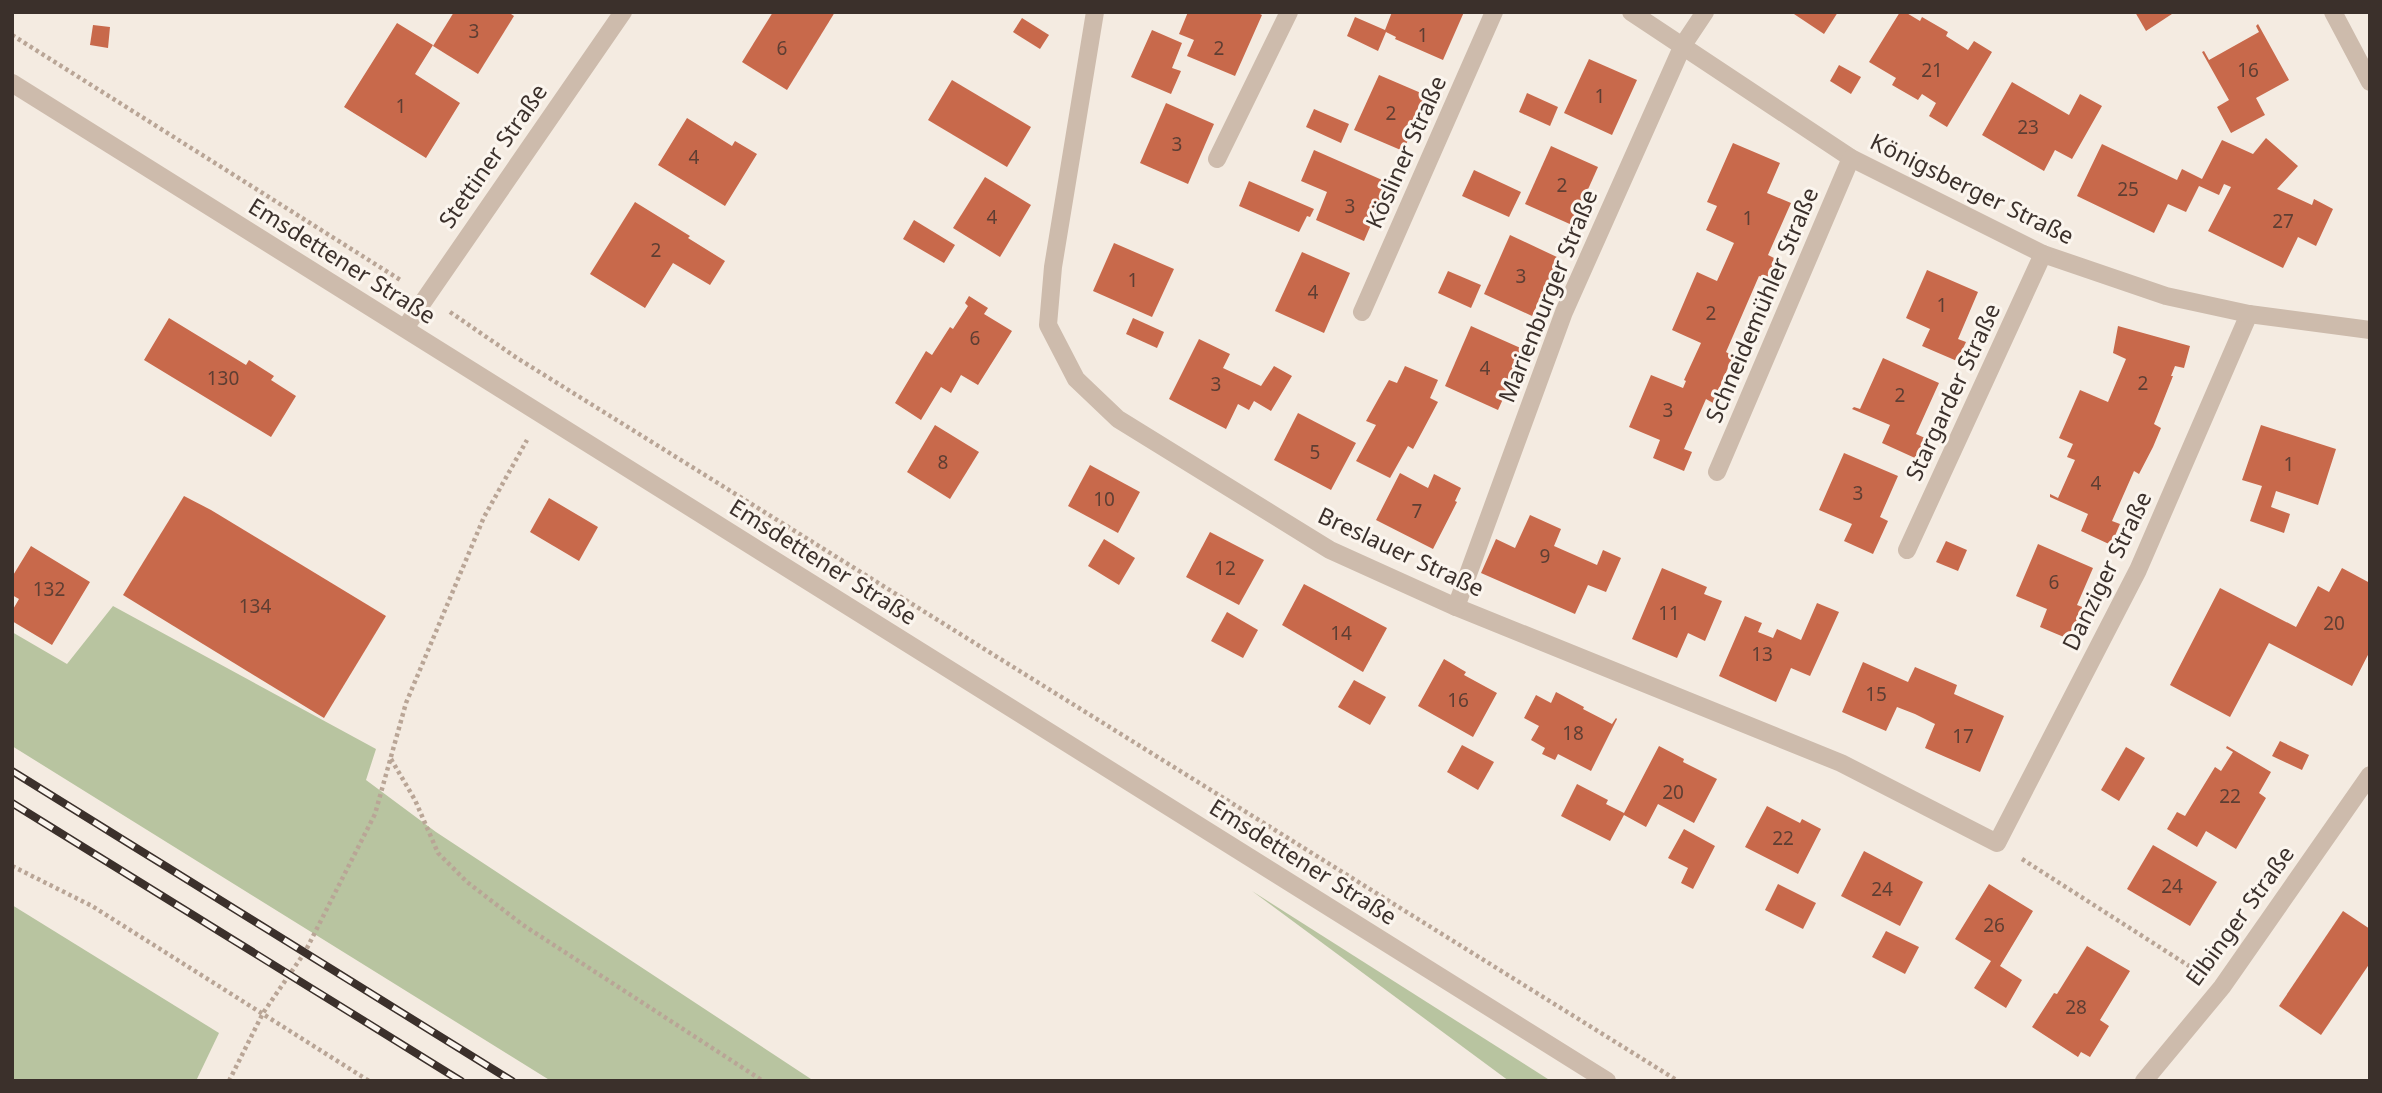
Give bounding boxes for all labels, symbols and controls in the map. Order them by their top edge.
house number: 3 [469,18,479,44]
house number: 1 [1418,22,1428,48]
house number: 6 [777,35,787,61]
house number: 2 [1214,35,1224,61]
house number: 21 [1921,57,1943,83]
house number: 16 [2237,57,2259,83]
street label: Kösliner Straße [1357,70,1453,233]
street label: Stettiner Straße [430,77,554,234]
house number: 1 [1595,83,1605,109]
house number: 1 [396,93,406,119]
house number: 2 [1386,100,1396,126]
house number: 23 [2017,114,2039,140]
street label: Königsberger Straße [1865,125,2080,251]
house number: 3 [1172,131,1182,157]
house number: 4 [689,144,700,170]
house number: 2 [1557,172,1567,198]
house number: 25 [2117,176,2139,202]
street label: Schneidemühler Straße [1697,182,1825,427]
street label: Marienburger Straße [1490,184,1604,407]
street label: Emsdettener Straße [243,190,442,331]
house number: 3 [1345,193,1355,219]
house number: 4 [987,204,998,230]
house number: 1 [1743,205,1753,231]
house number: 27 [2272,208,2294,234]
house number: 2 [651,237,661,263]
house number: 3 [1516,263,1526,289]
house number: 1 [1128,267,1138,293]
house number: 4 [1308,279,1319,305]
house number: 1 [1937,292,1947,318]
street label: Stargarder Straße [1897,298,2007,485]
house number: 2 [1706,300,1716,326]
house number: 6 [970,325,980,351]
house number: 4 [1480,355,1491,381]
house number: 130 [207,365,239,391]
house number: 2 [2138,370,2148,396]
house number: 3 [1211,371,1221,397]
house number: 2 [1895,382,1905,408]
house number: 3 [1663,397,1673,423]
house number: 5 [1310,439,1320,465]
house number: 8 [938,449,948,475]
house number: 1 [2284,451,2294,477]
house number: 4 [2091,470,2102,496]
house number: 3 [1853,480,1863,506]
house number: 10 [1093,486,1115,512]
street label: Danziger Straße [2054,486,2159,656]
street label: Emsdettener Straße [724,491,923,632]
house number: 7 [1412,498,1422,524]
street label: Breslauer Straße [1313,499,1490,604]
house number: 9 [1540,543,1550,569]
house number: 12 [1214,555,1236,581]
house number: 6 [2049,569,2059,595]
house number: 132 [33,576,65,602]
house number: 134 [239,593,271,619]
house number: 11 [1658,600,1680,626]
house number: 20 [2323,610,2345,636]
house number: 14 [1330,620,1352,646]
house number: 13 [1751,641,1773,667]
house number: 15 [1865,681,1887,707]
house number: 16 [1447,687,1469,713]
house number: 18 [1562,720,1584,746]
house number: 17 [1952,723,1974,749]
house number: 20 [1662,779,1684,805]
house number: 22 [2219,783,2241,809]
street label: Emsdettener Straße [1204,791,1403,932]
house number: 22 [1772,825,1794,851]
street label: Elbinger Straße [2177,839,2301,992]
house number: 24 [2161,873,2183,899]
house number: 24 [1871,876,1893,902]
house number: 26 [1983,912,2005,938]
house number: 28 [2065,994,2087,1020]

